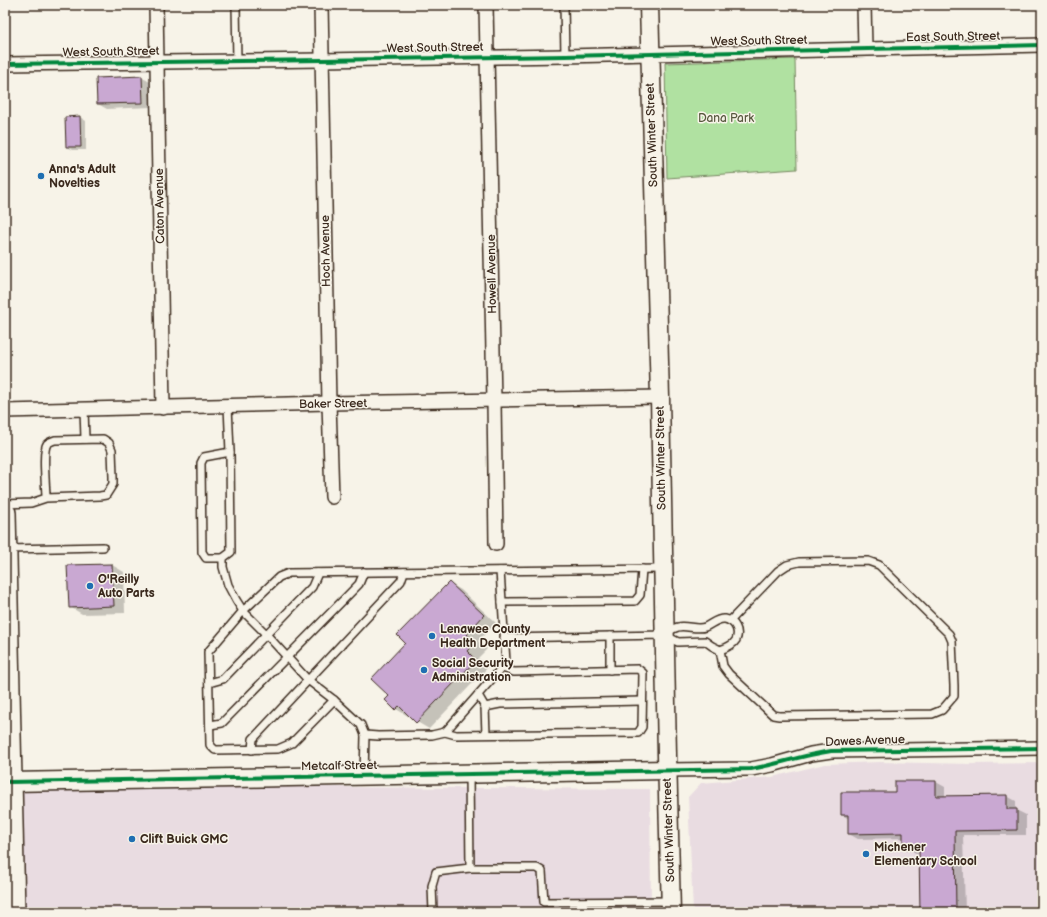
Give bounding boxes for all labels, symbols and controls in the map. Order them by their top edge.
street label: East South Street [906,29,1001,45]
street label: West South Street [710,33,808,49]
street label: West South Street [386,40,484,56]
street label: West South Street [62,44,160,60]
street label: South Winter Street [643,82,661,187]
park label: Dana Park [698,111,754,126]
place label: Anna's Adult Novelties [48,162,116,191]
street label: Caton Avenue [152,168,168,244]
marker: Anna's Adult Novelties [36,171,46,181]
street label: Hoch Avenue [318,215,334,287]
street label: Howell Avenue [484,234,500,314]
street label: Baker Street [299,396,367,412]
street label: South Winter Street [653,405,669,510]
place label: O'Reilly Auto Parts [97,572,155,601]
marker: O'Reilly Auto Parts [85,581,95,591]
place label: Lenawee County Health Department [440,622,545,651]
marker: Lenawee County Health Department [427,631,437,641]
place label: Social Security Administration [431,656,514,685]
marker: Social Security Administration [419,665,429,675]
street label: Dawes Avenue [825,732,905,750]
street label: Metcalf Street [301,758,378,774]
street label: South Winter Street [660,777,678,882]
place label: Clift Buick GMC [140,832,229,847]
marker: Clift Buick GMC [127,834,137,844]
place label: Michener Elementary School [874,840,977,869]
marker: Michener Elementary School [861,849,871,859]

